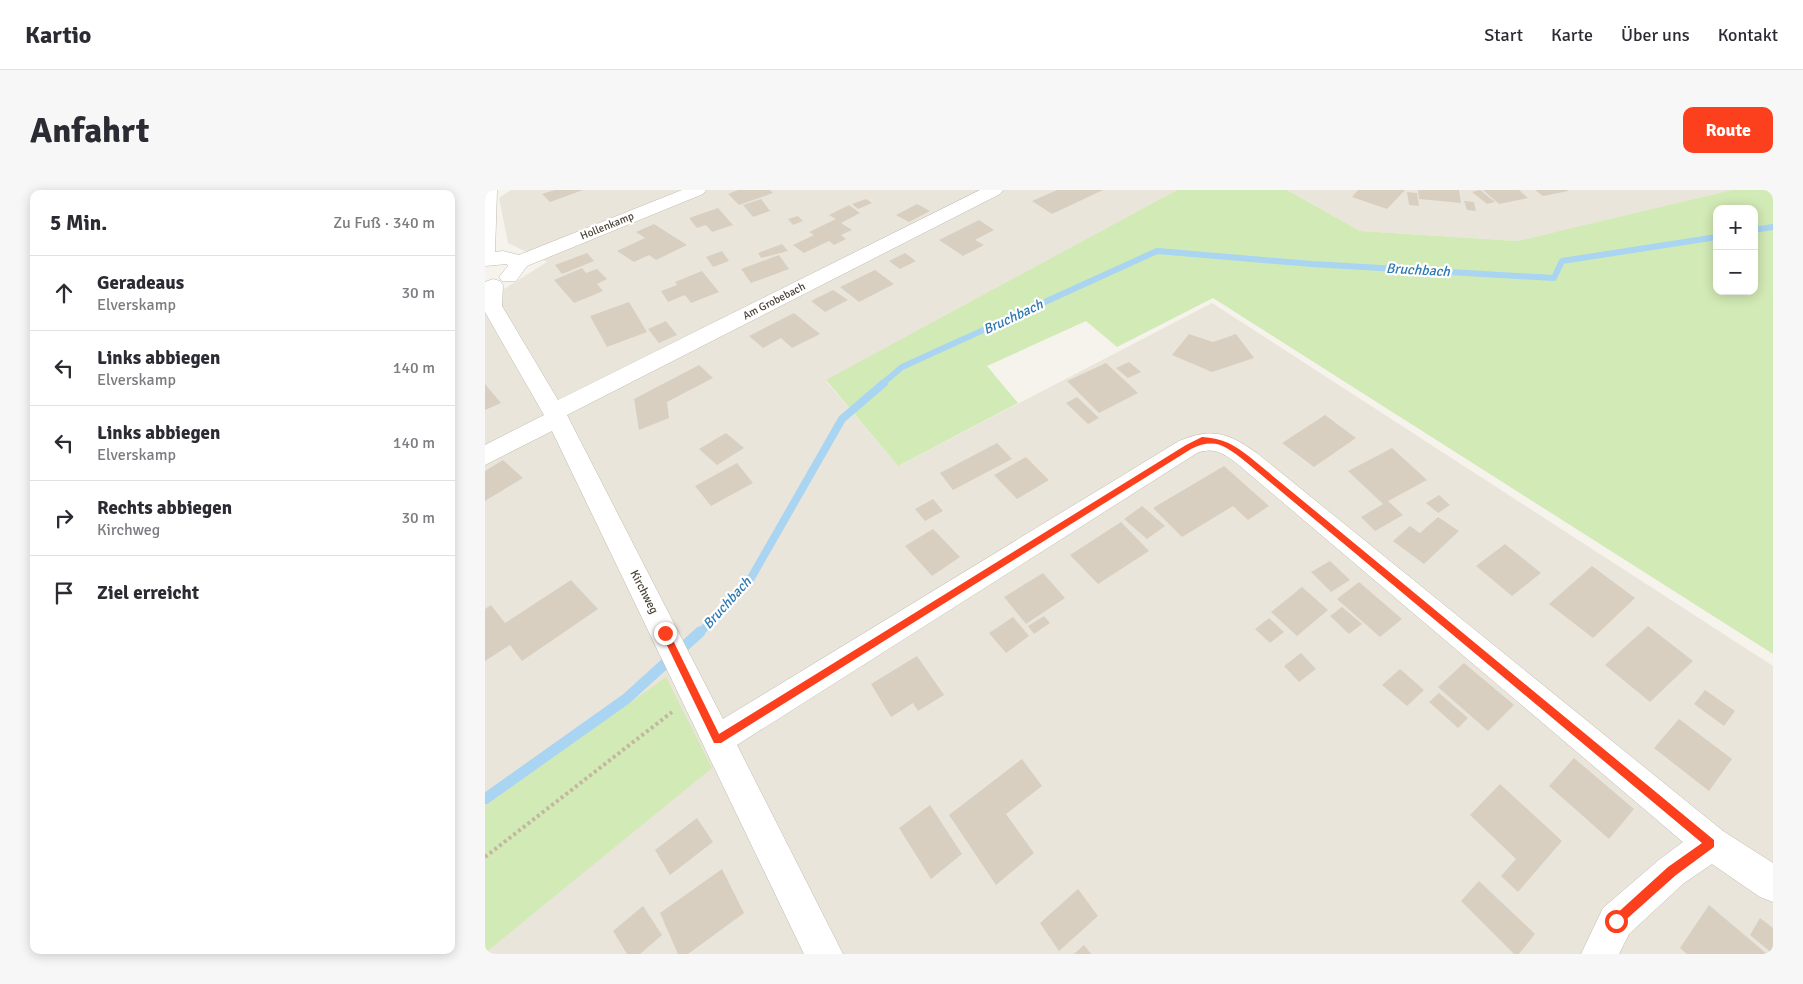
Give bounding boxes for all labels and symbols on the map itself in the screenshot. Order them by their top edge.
street label: Hollenkamp [578,209,636,243]
water label: Bruchbach [1386,260,1451,280]
street label: Am Grobebach [741,280,807,322]
water label: Bruchbach [980,296,1046,338]
street label: Kirchweg [627,567,661,617]
water label: Bruchbach [699,573,755,632]
route end [654,622,677,645]
route start [1605,910,1628,933]

